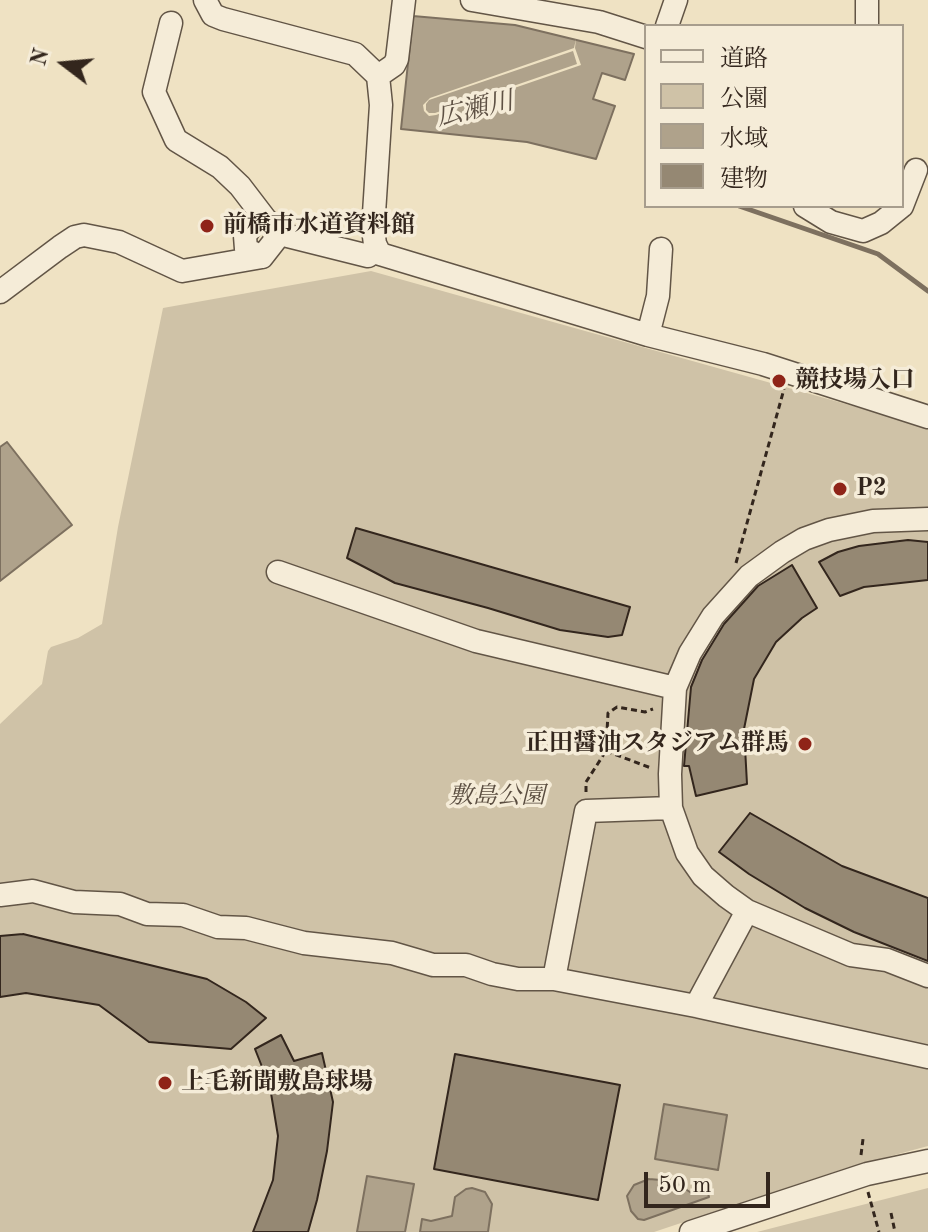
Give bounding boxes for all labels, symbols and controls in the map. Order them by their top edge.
north arrow [24,24,104,104]
legend [644,24,904,208]
text: N [28,46,54,68]
text: 道路 [720,48,768,72]
water label: 広瀬川 [433,86,517,134]
text: 公園 [720,88,768,112]
text: 水域 [720,128,768,152]
text: 建物 [720,168,768,192]
place label: 前橋市水道資料館 [223,212,415,240]
marker: 前橋市水道資料館 [198,217,216,235]
place label: 競技場入口 [795,367,915,395]
marker: 競技場入口 [770,372,788,390]
place label: P2 [856,475,887,503]
marker: P2 [831,480,849,498]
place label: 正田醤油スタジアム群馬 [525,730,789,758]
marker: 正田醤油スタジアム群馬 [796,735,814,753]
park label: 敷島公園 [449,783,545,811]
place label: 上毛新聞敷島球場 [181,1069,373,1097]
marker: 上毛新聞敷島球場 [156,1074,174,1092]
scale bar [648,1156,774,1206]
text: 50 m [658,1174,712,1198]

